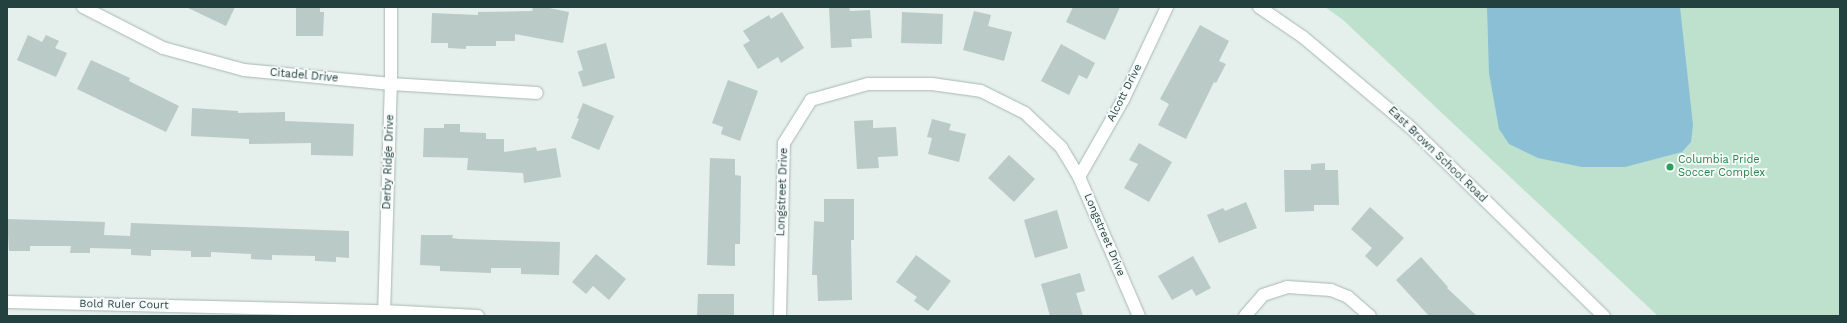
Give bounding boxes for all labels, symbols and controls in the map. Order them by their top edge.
street label: Alcott Drive [1105,62,1145,124]
street label: Citadel Drive [269,66,339,86]
street label: East Brown School Road [1385,104,1489,206]
street label: Derby Ridge Drive [381,114,397,210]
street label: Longstreet Drive [775,147,791,237]
place label: Columbia Pride Soccer Complex [1678,154,1765,180]
marker: Columbia Pride Soccer Complex [1665,162,1675,172]
street label: Longstreet Drive [1081,192,1127,278]
street label: Bold Ruler Court [79,298,169,312]

